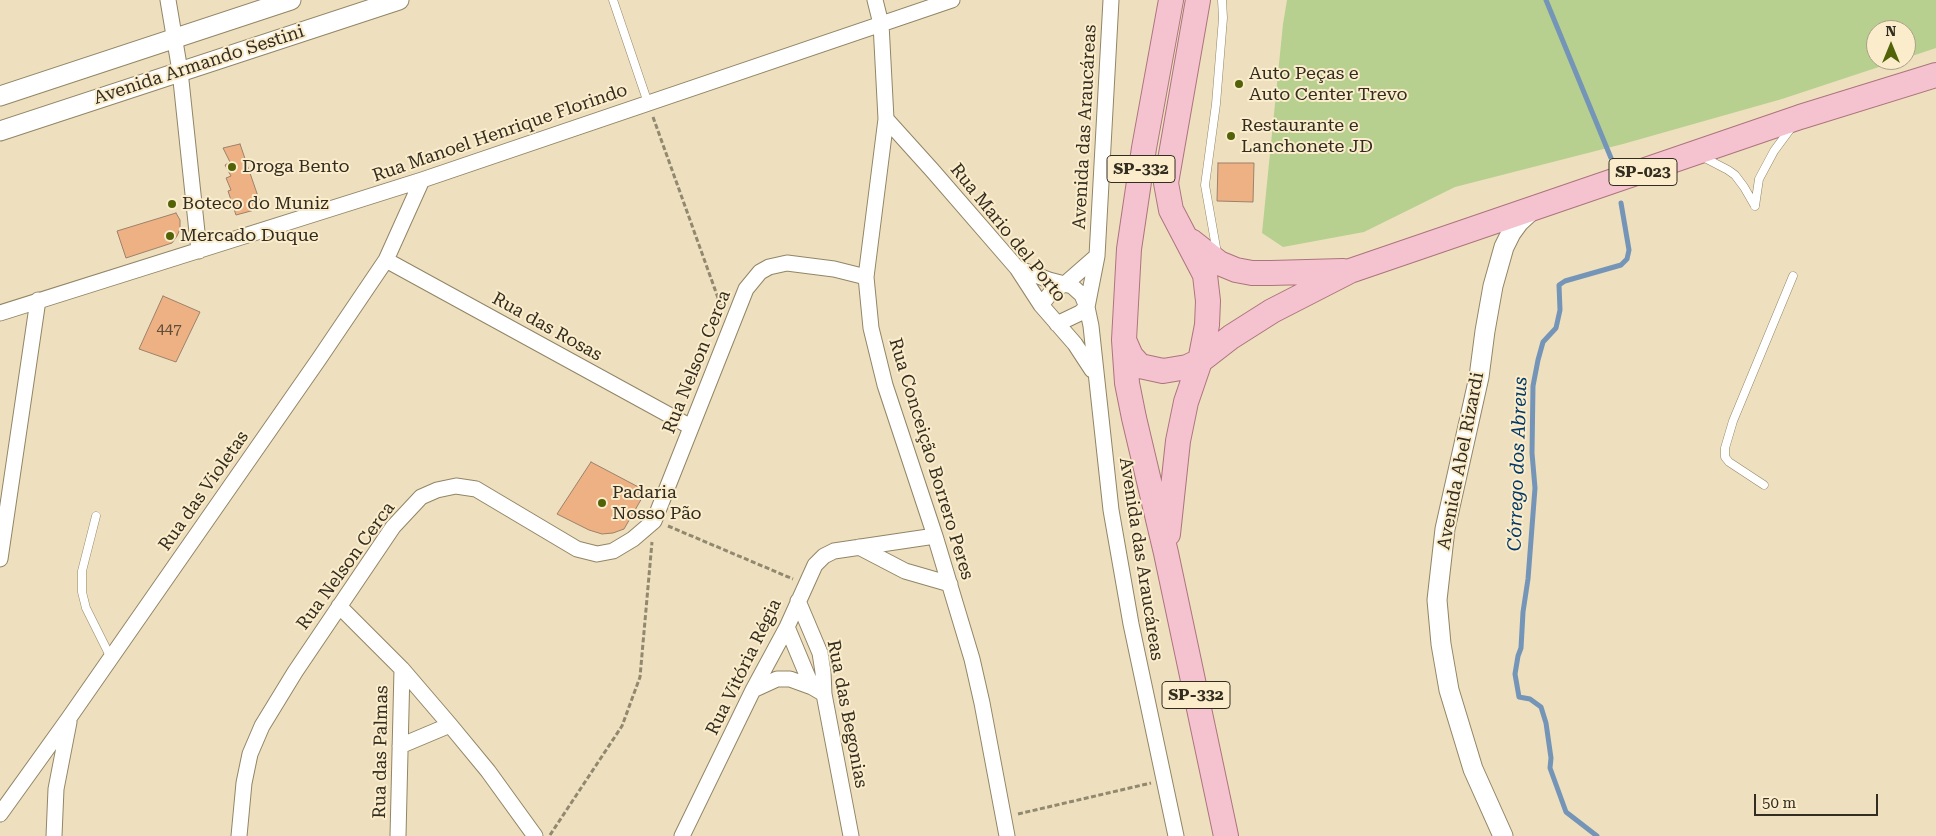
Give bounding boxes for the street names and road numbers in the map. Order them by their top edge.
street label: Avenida Armando Sestini [91,21,307,109]
street label: Avenida das Araucáreas [1069,24,1101,230]
street label: Rua Manoel Henrique Florindo [370,79,630,187]
road number: SP-332 [1107,156,1175,182]
road number: SP-023 [1609,158,1677,186]
street label: Rua Mario del Porto [945,159,1071,307]
street label: Rua Nelson Cerca [658,287,736,437]
street label: Rua das Rosas [488,288,606,366]
street label: Rua Conceição Borrero Peres [884,336,978,582]
street label: Avenida Abel Rizardi [1433,370,1489,552]
street label: Rua das Violetas [154,427,254,555]
street label: Avenida das Araucáreas [1114,456,1168,662]
street label: Rua Nelson Cerca [292,498,400,634]
street label: Rua Vitória Régia [702,595,786,739]
street label: Rua das Begonias [822,638,872,790]
road number: SP-332 [1162,682,1230,708]
street label: Rua das Palmas [369,685,393,819]

